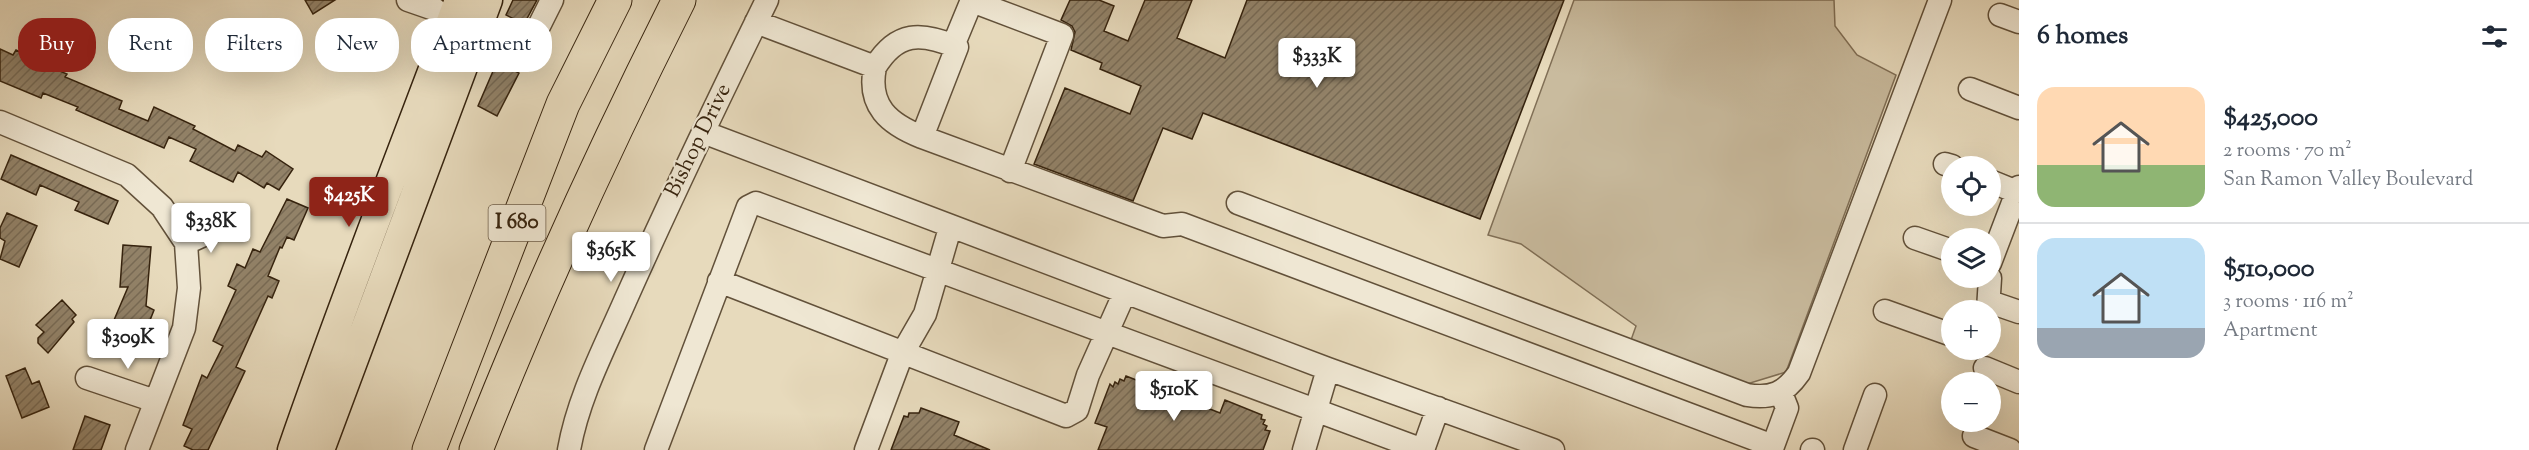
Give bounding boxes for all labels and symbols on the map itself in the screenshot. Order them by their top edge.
pin: $333K [1275,38,1359,89]
street label: Bishop Drive [658,79,740,203]
pin: $425K [307,177,391,228]
pin: $338K [169,203,253,254]
road number: I 680 [488,205,546,241]
pin: $365K [569,232,653,283]
pin: $309K [86,319,170,370]
pin: $510K [1132,371,1216,422]

